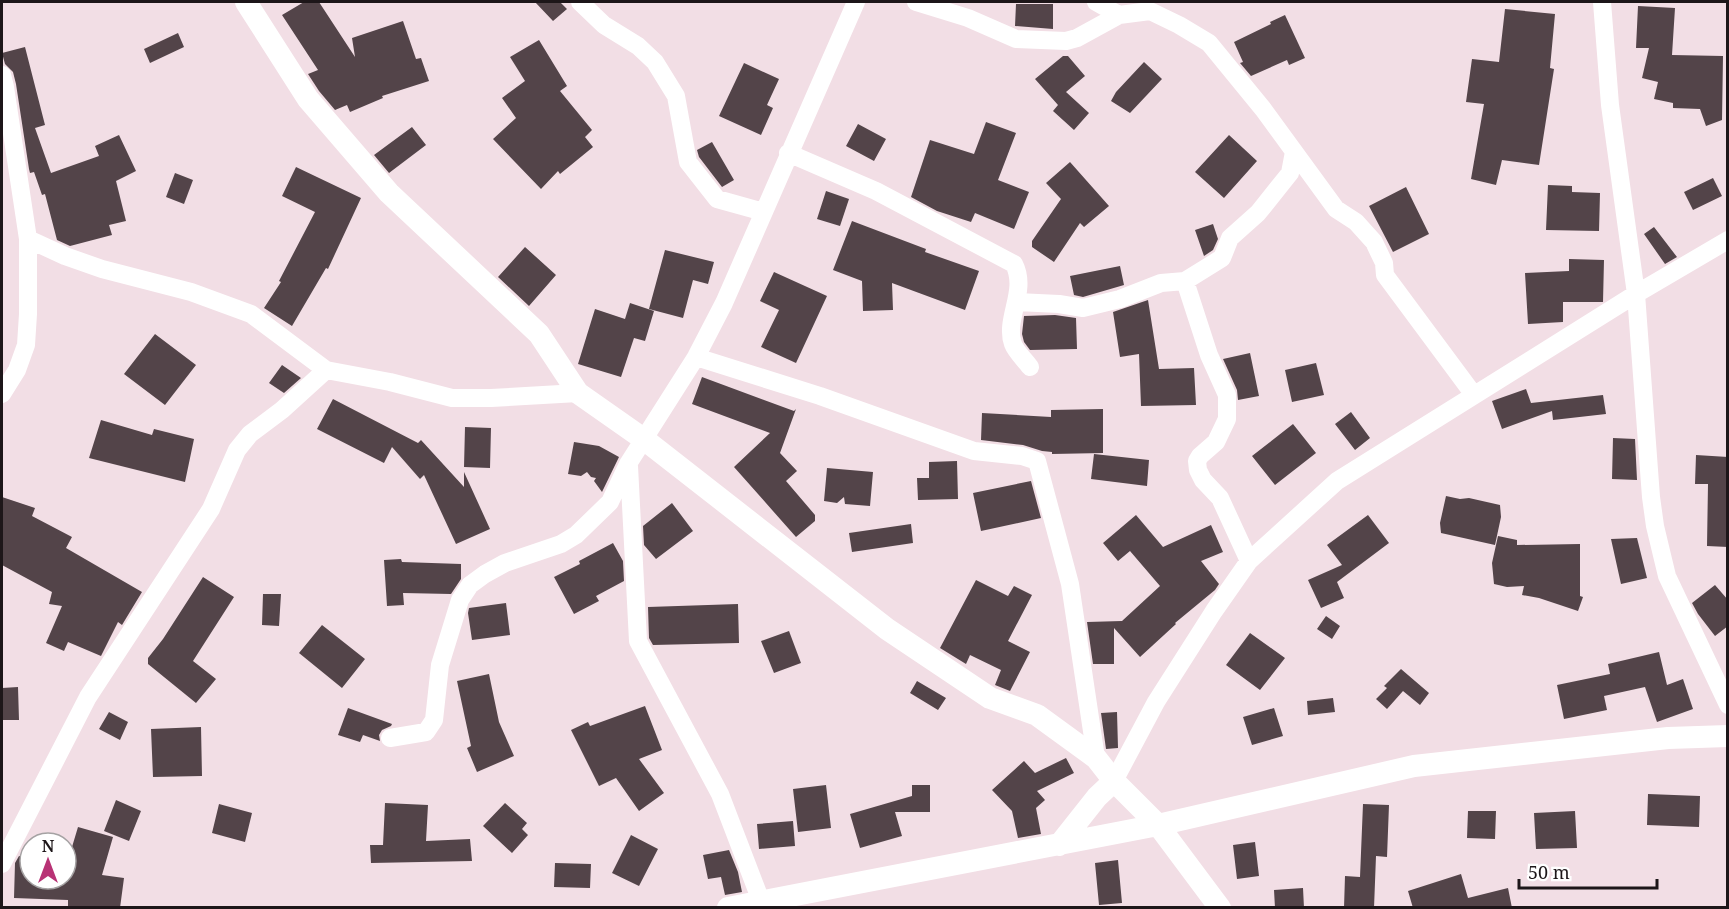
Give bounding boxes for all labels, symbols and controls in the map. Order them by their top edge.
north arrow [18,831,78,891]
text: N [42,835,55,857]
scale bar [1519,852,1657,890]
text: 50 m [1528,860,1570,884]

